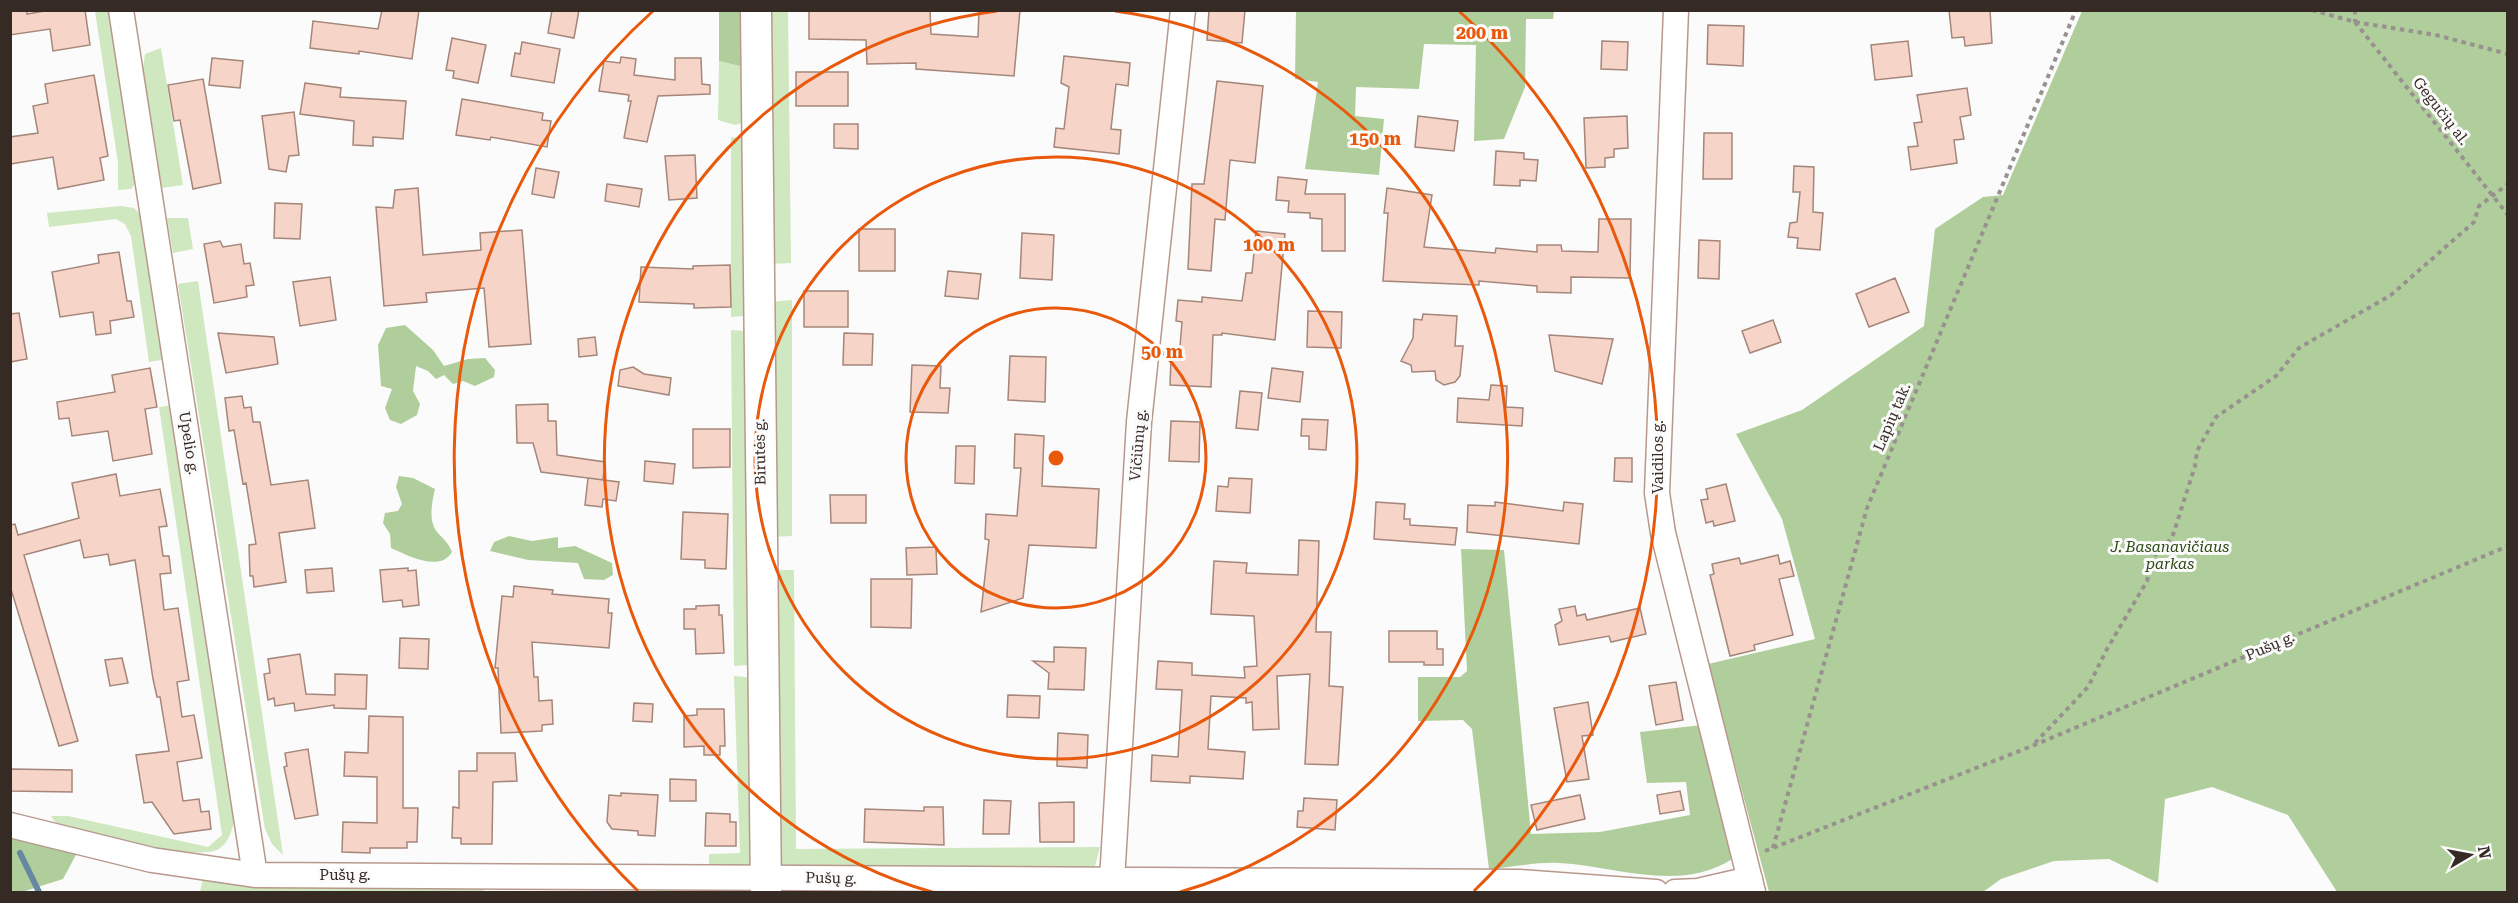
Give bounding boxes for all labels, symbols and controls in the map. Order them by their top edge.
text: 200 m [1456,22,1509,43]
street label: Gegučių al. [2409,74,2473,148]
text: 150 m [1349,128,1402,149]
text: 100 m [1243,234,1296,255]
text: 50 m [1141,341,1184,362]
street label: Lapių tak. [1870,380,1914,454]
street label: Vičiūnų g. [1126,408,1150,482]
street label: Upelio g. [175,410,203,476]
street label: Birutės g. [750,418,770,486]
street label: Vaidilos g. [1649,420,1667,494]
centre of rings [1046,448,1066,468]
park label: J. Basanavičiaus parkas [2110,538,2229,573]
street label: Pušų g. [2243,628,2297,664]
north arrow [2440,825,2500,885]
text: N [2474,845,2495,860]
street label: Pušų g. [319,866,371,884]
street label: Pušų g. [805,869,857,887]

